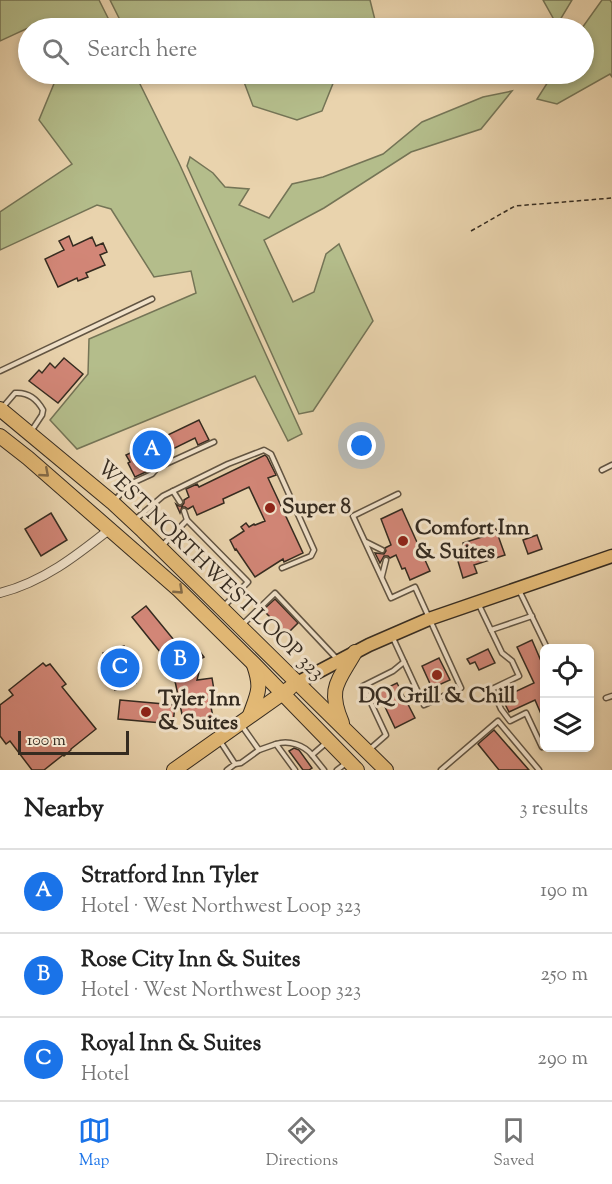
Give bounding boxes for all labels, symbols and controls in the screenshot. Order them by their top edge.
search box [18,18,594,84]
icon: search [39,35,72,68]
text: Search here [87,35,197,67]
pin: A [132,428,172,472]
your location [347,431,376,460]
street label: WEST NORTHWEST LOOP 323 [89,454,331,688]
one-way arrow [38,466,49,477]
place label: Super 8 [282,493,351,523]
marker: Super 8 [263,501,277,515]
place label: Comfort Inn & Suites [415,514,530,568]
marker: Comfort Inn & Suites [396,534,410,548]
one-way arrow [172,583,183,594]
pin: B [160,638,200,682]
map controls [540,644,594,752]
button: locate [540,644,594,698]
pin: C [100,646,140,690]
marker: DQ Grill & Chill [430,668,444,682]
place label: DQ Grill & Chill [358,682,516,712]
place label: Tyler Inn & Suites [158,685,241,739]
button: layers [540,698,594,752]
marker: Tyler Inn & Suites [139,705,153,719]
scale bar [18,728,129,756]
text: 100 m [27,730,66,753]
text: Nearby [24,791,104,828]
text: 3 results [519,795,588,824]
text: Stratford Inn Tyler [81,861,259,893]
text: A [35,877,52,906]
text: 190 m [540,877,588,906]
text: Hotel · West Northwest Loop 323 [81,893,361,922]
text: Rose City Inn & Suites [81,945,300,977]
text: B [37,961,50,990]
text: 250 m [540,961,588,990]
text: Hotel · West Northwest Loop 323 [81,977,361,1006]
text: Royal Inn & Suites [81,1029,261,1061]
text: C [35,1045,52,1074]
text: 290 m [538,1045,588,1074]
text: Hotel [81,1061,129,1090]
tab: Map [78,1114,111,1173]
tab: Directions [266,1114,338,1173]
tab: Saved [493,1114,534,1173]

